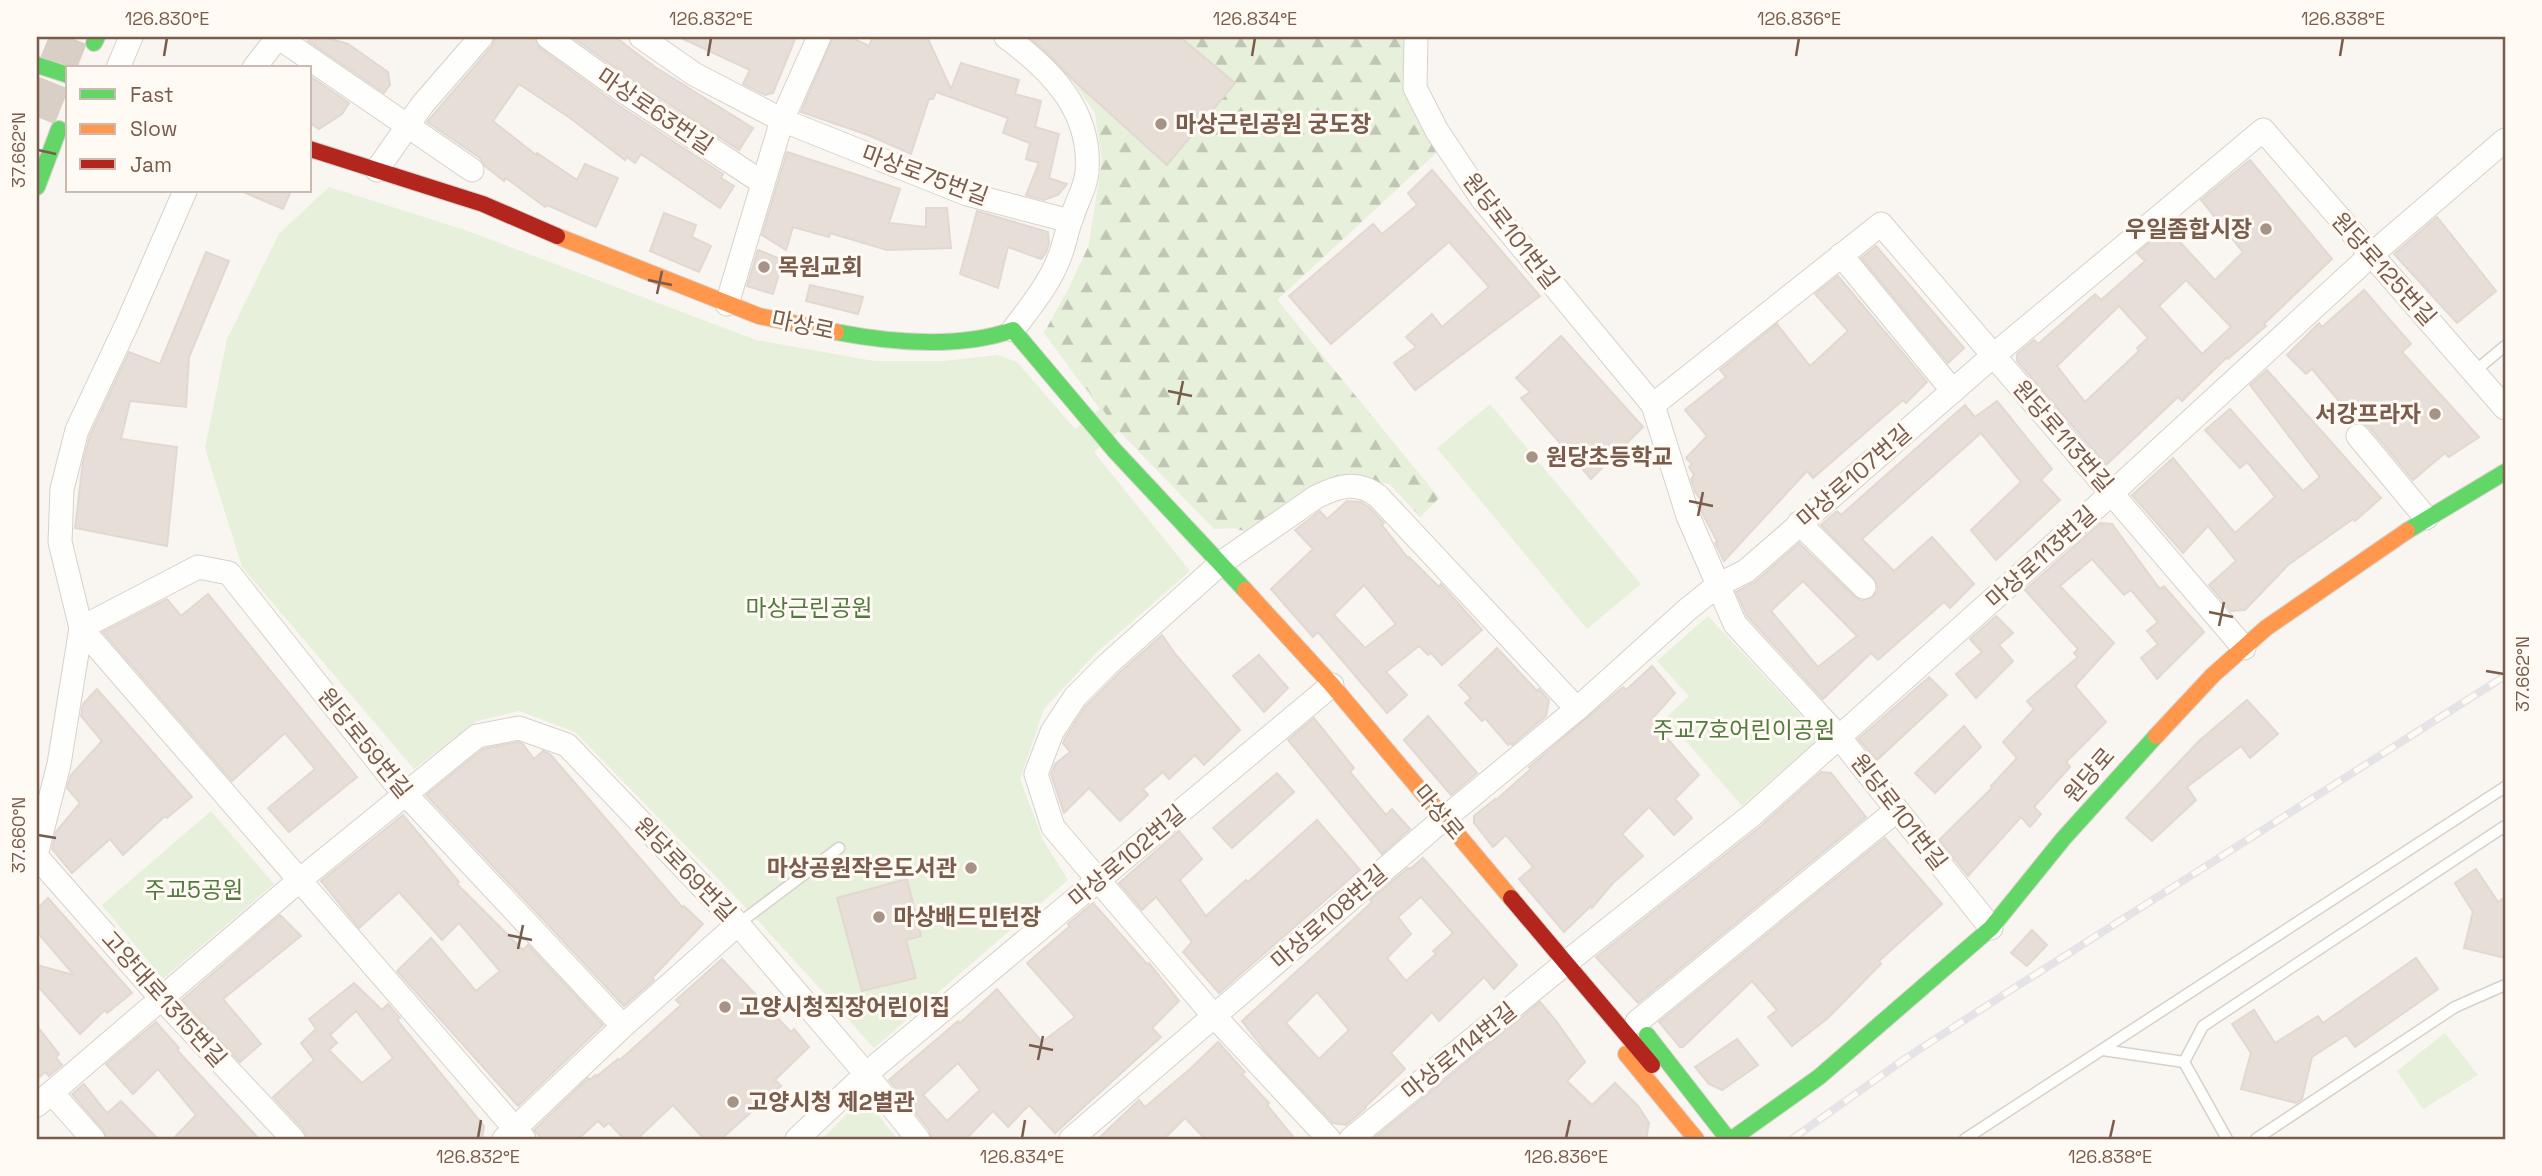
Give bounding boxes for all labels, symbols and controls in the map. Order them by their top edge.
text: 126.830°E [125,7,209,30]
text: 126.832°E [669,7,753,30]
text: 126.834°E [1213,7,1297,30]
text: 126.836°E [1757,7,1841,30]
text: 126.838°E [2301,7,2385,30]
street label: 마상로63번길 [591,61,719,161]
legend [66,66,312,192]
text: Fast [130,81,174,108]
place label: 마상근린공원 궁도장 [1175,109,1371,139]
text: 37.662°N [7,112,30,188]
text: Slow [130,115,178,142]
marker: 마상근린공원 궁도장 [1153,116,1169,132]
street label: 마상로75번길 [858,138,992,212]
text: Jam [130,151,172,178]
street label: 원당로101번길 [1456,167,1566,295]
street label: 원당로125번길 [2325,206,2443,332]
place label: 우일좀합시장 [2125,214,2252,244]
marker: 우일좀합시장 [2258,221,2274,237]
place label: 목원교회 [778,252,863,282]
marker: 목원교회 [756,259,772,275]
street label: 마상로 [769,304,837,346]
street label: 원당로113번길 [2006,374,2120,498]
place label: 서강프라자 [2315,399,2421,429]
marker: 서강프라자 [2427,406,2443,422]
street label: 마상로107번길 [1790,418,1918,534]
place label: 원당초등학교 [1546,442,1673,472]
marker: 원당초등학교 [1524,449,1540,465]
street label: 마상로113번길 [1979,499,2103,615]
park label: 마상근린공원 [746,593,872,623]
text: 37.662°N [2511,636,2534,712]
street label: 원당로59번길 [311,682,419,804]
park label: 주교7호어린이공원 [1653,715,1835,745]
street label: 원당로 [2057,741,2121,809]
street label: 원당로101번길 [1844,748,1954,876]
street label: 마상로 [1407,778,1471,846]
text: 37.660°N [7,797,30,873]
street label: 마상로102번길 [1062,798,1192,914]
street label: 원당로69번길 [628,810,742,928]
place label: 마상공원작은도서관 [767,853,957,883]
street label: 마상로108번길 [1265,858,1393,976]
marker: 마상공원작은도서관 [963,860,979,876]
park label: 주교5공원 [145,875,243,905]
place label: 마상배드민턴장 [893,902,1041,932]
marker: 마상배드민턴장 [871,909,887,925]
street label: 고양대로1315번길 [95,924,233,1074]
place label: 고양시청직장어린이집 [739,992,951,1022]
street label: 마상로114번길 [1395,995,1523,1107]
marker: 고양시청직장어린이집 [717,999,733,1015]
place label: 고양시청 제2별관 [747,1087,915,1117]
marker: 고양시청 제2별관 [725,1094,741,1110]
text: 126.832°E [436,1145,520,1168]
text: 126.834°E [980,1145,1064,1168]
text: 126.836°E [1524,1145,1608,1168]
text: 126.838°E [2068,1145,2152,1168]

